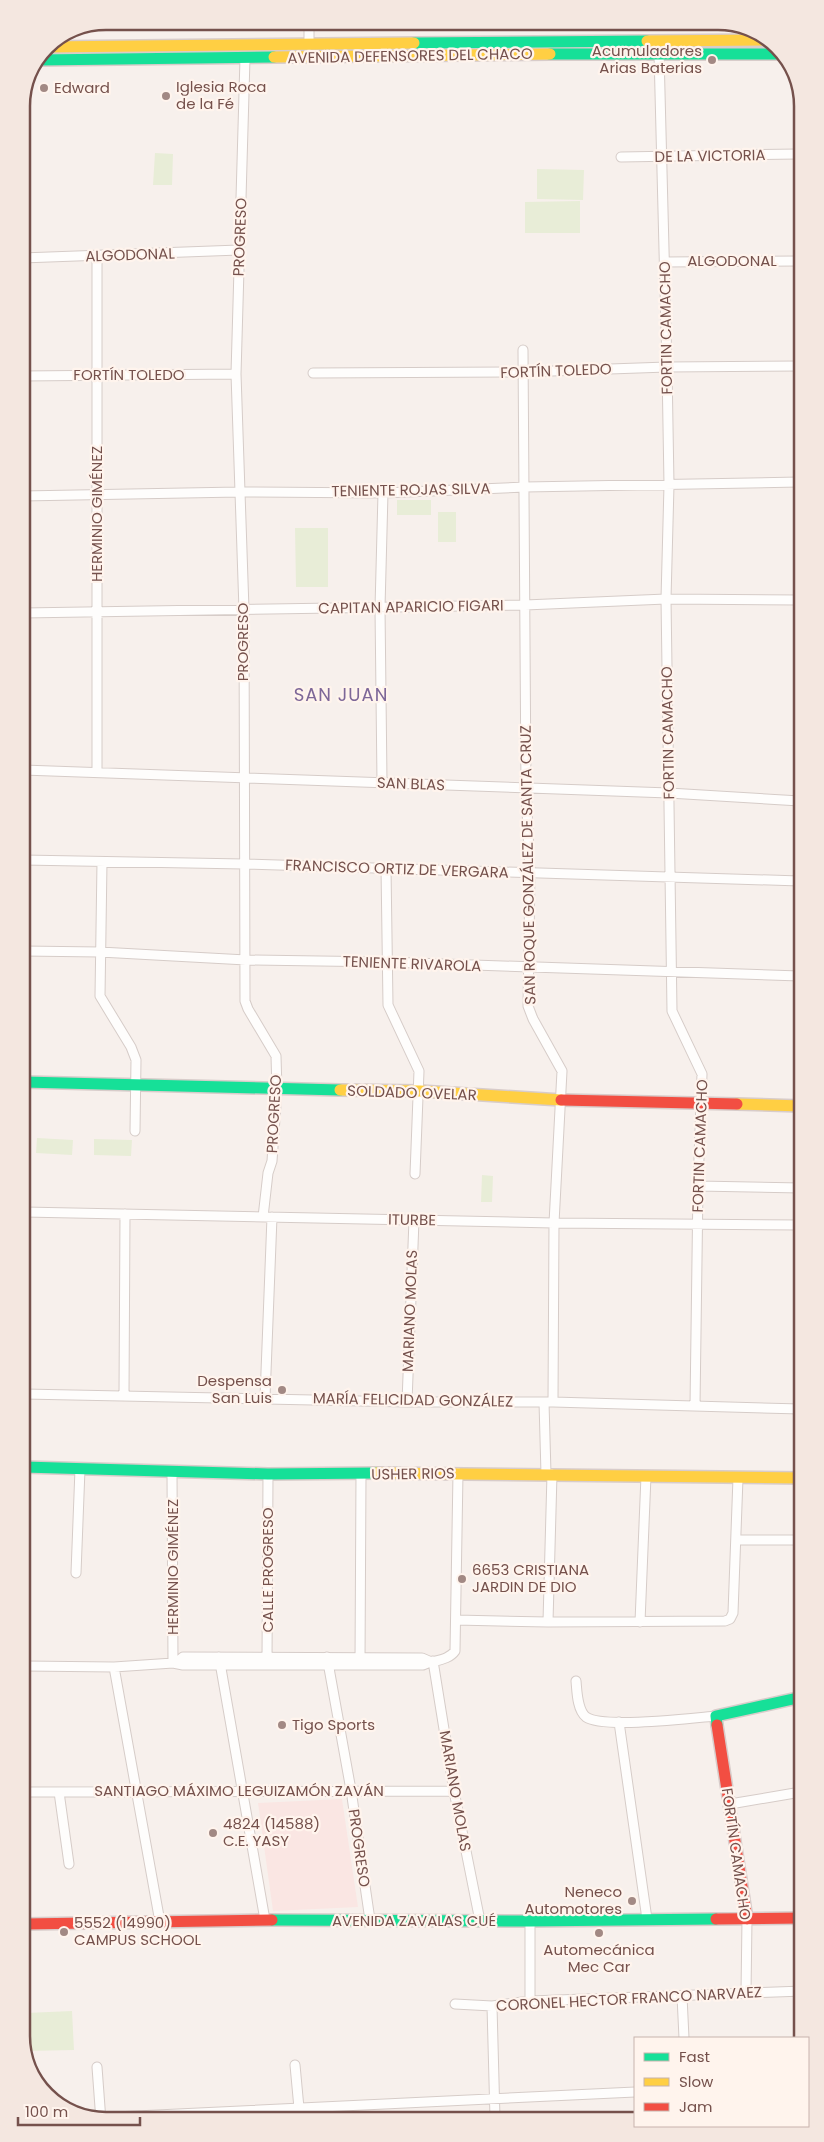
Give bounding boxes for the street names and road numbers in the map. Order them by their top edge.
street label: AVENIDA DEFENSORES DEL CHACO [287,43,533,68]
street label: DE LA VICTORIA [654,144,766,167]
street label: PROGRESO [228,197,251,277]
street label: ALGODONAL [85,242,176,267]
street label: ALGODONAL [687,250,777,271]
street label: FORTIN CAMACHO [654,261,677,395]
street label: FORTÍN TOLEDO [500,358,612,383]
street label: FORTÍN TOLEDO [73,364,185,385]
street label: HERMINIO GIMÉNEZ [86,446,107,582]
street label: TENIENTE ROJAS SILVA [331,478,491,501]
street label: CAPITAN APARICIO FIGARI [318,594,504,619]
street label: PROGRESO [232,602,253,681]
street label: FORTIN CAMACHO [656,666,679,800]
street label: SAN ROQUE GONZÁLEZ DE SANTA CRUZ [515,725,540,1005]
street label: SAN BLAS [377,772,445,795]
street label: FRANCISCO ORTIZ DE VERGARA [285,854,509,883]
street label: TENIENTE RIVAROLA [342,951,482,976]
street label: PROGRESO [261,1074,286,1154]
street label: FORTIN CAMACHO [687,1079,712,1213]
street label: SOLDADO OVELAR [347,1080,477,1105]
street label: ITURBE [388,1209,436,1230]
street label: MARIANO MOLAS [397,1249,422,1373]
street label: MARÍA FELICIDAD GONZÁLEZ [313,1387,513,1412]
street label: USHER RIOS [371,1462,455,1485]
street label: HERMINIO GIMÉNEZ [162,1499,183,1635]
street label: CALLE PROGRESO [257,1507,278,1633]
street label: MARIANO MOLAS [435,1729,476,1853]
street label: SANTIAGO MÁXIMO LEGUIZAMÓN ZAVÁN [94,1780,384,1801]
street label: FORTÍN CAMACHO [717,1786,756,1922]
street label: PROGRESO [344,1808,375,1889]
street label: AVENIDA ZAVALAS CUÉ [332,1910,496,1931]
street label: CORONEL HECTOR FRANCO NARVAEZ [495,1981,762,2016]

